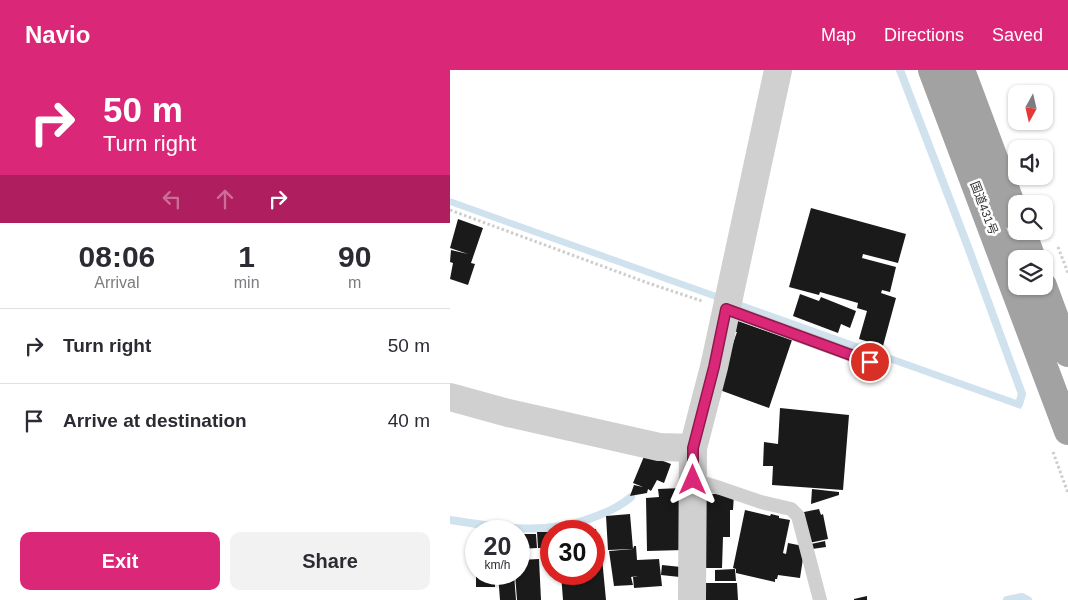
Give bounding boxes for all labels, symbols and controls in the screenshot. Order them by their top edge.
text: Navio [25,21,90,48]
text: Map [821,25,856,45]
text: Directions [884,25,964,45]
text: Saved [992,25,1043,45]
north arrow [1008,85,1052,130]
map controls [1008,85,1053,295]
icon: right [20,90,85,155]
text: 50 m [103,90,183,129]
text: Turn right [103,131,196,156]
button: sound [1008,140,1053,185]
street label: 国道431号 [967,179,1001,237]
icon: left [158,185,186,213]
icon: ahead [211,185,239,213]
icon: right [264,185,292,213]
button: search [1008,195,1053,240]
text: 08:06 [79,240,155,273]
text: 1 [238,240,255,273]
text: 90 [338,240,371,273]
button: layers [1008,250,1053,295]
text: Arrival [94,274,140,291]
text: min [234,274,260,291]
text: m [348,274,361,291]
icon: right [20,332,48,360]
text: Turn right [63,335,151,356]
text: 50 m [388,335,430,356]
pin [849,341,891,383]
icon: arrive [856,348,884,376]
icon: arrive [20,407,48,435]
text: Arrive at destination [63,410,247,431]
text: 40 m [388,410,430,431]
position arrow [666,453,718,505]
speed limit sign: 30 [540,520,605,585]
button: Exit [20,532,220,590]
button: Share [230,532,430,590]
text: 20 [484,532,511,560]
text: km/h [484,558,511,572]

